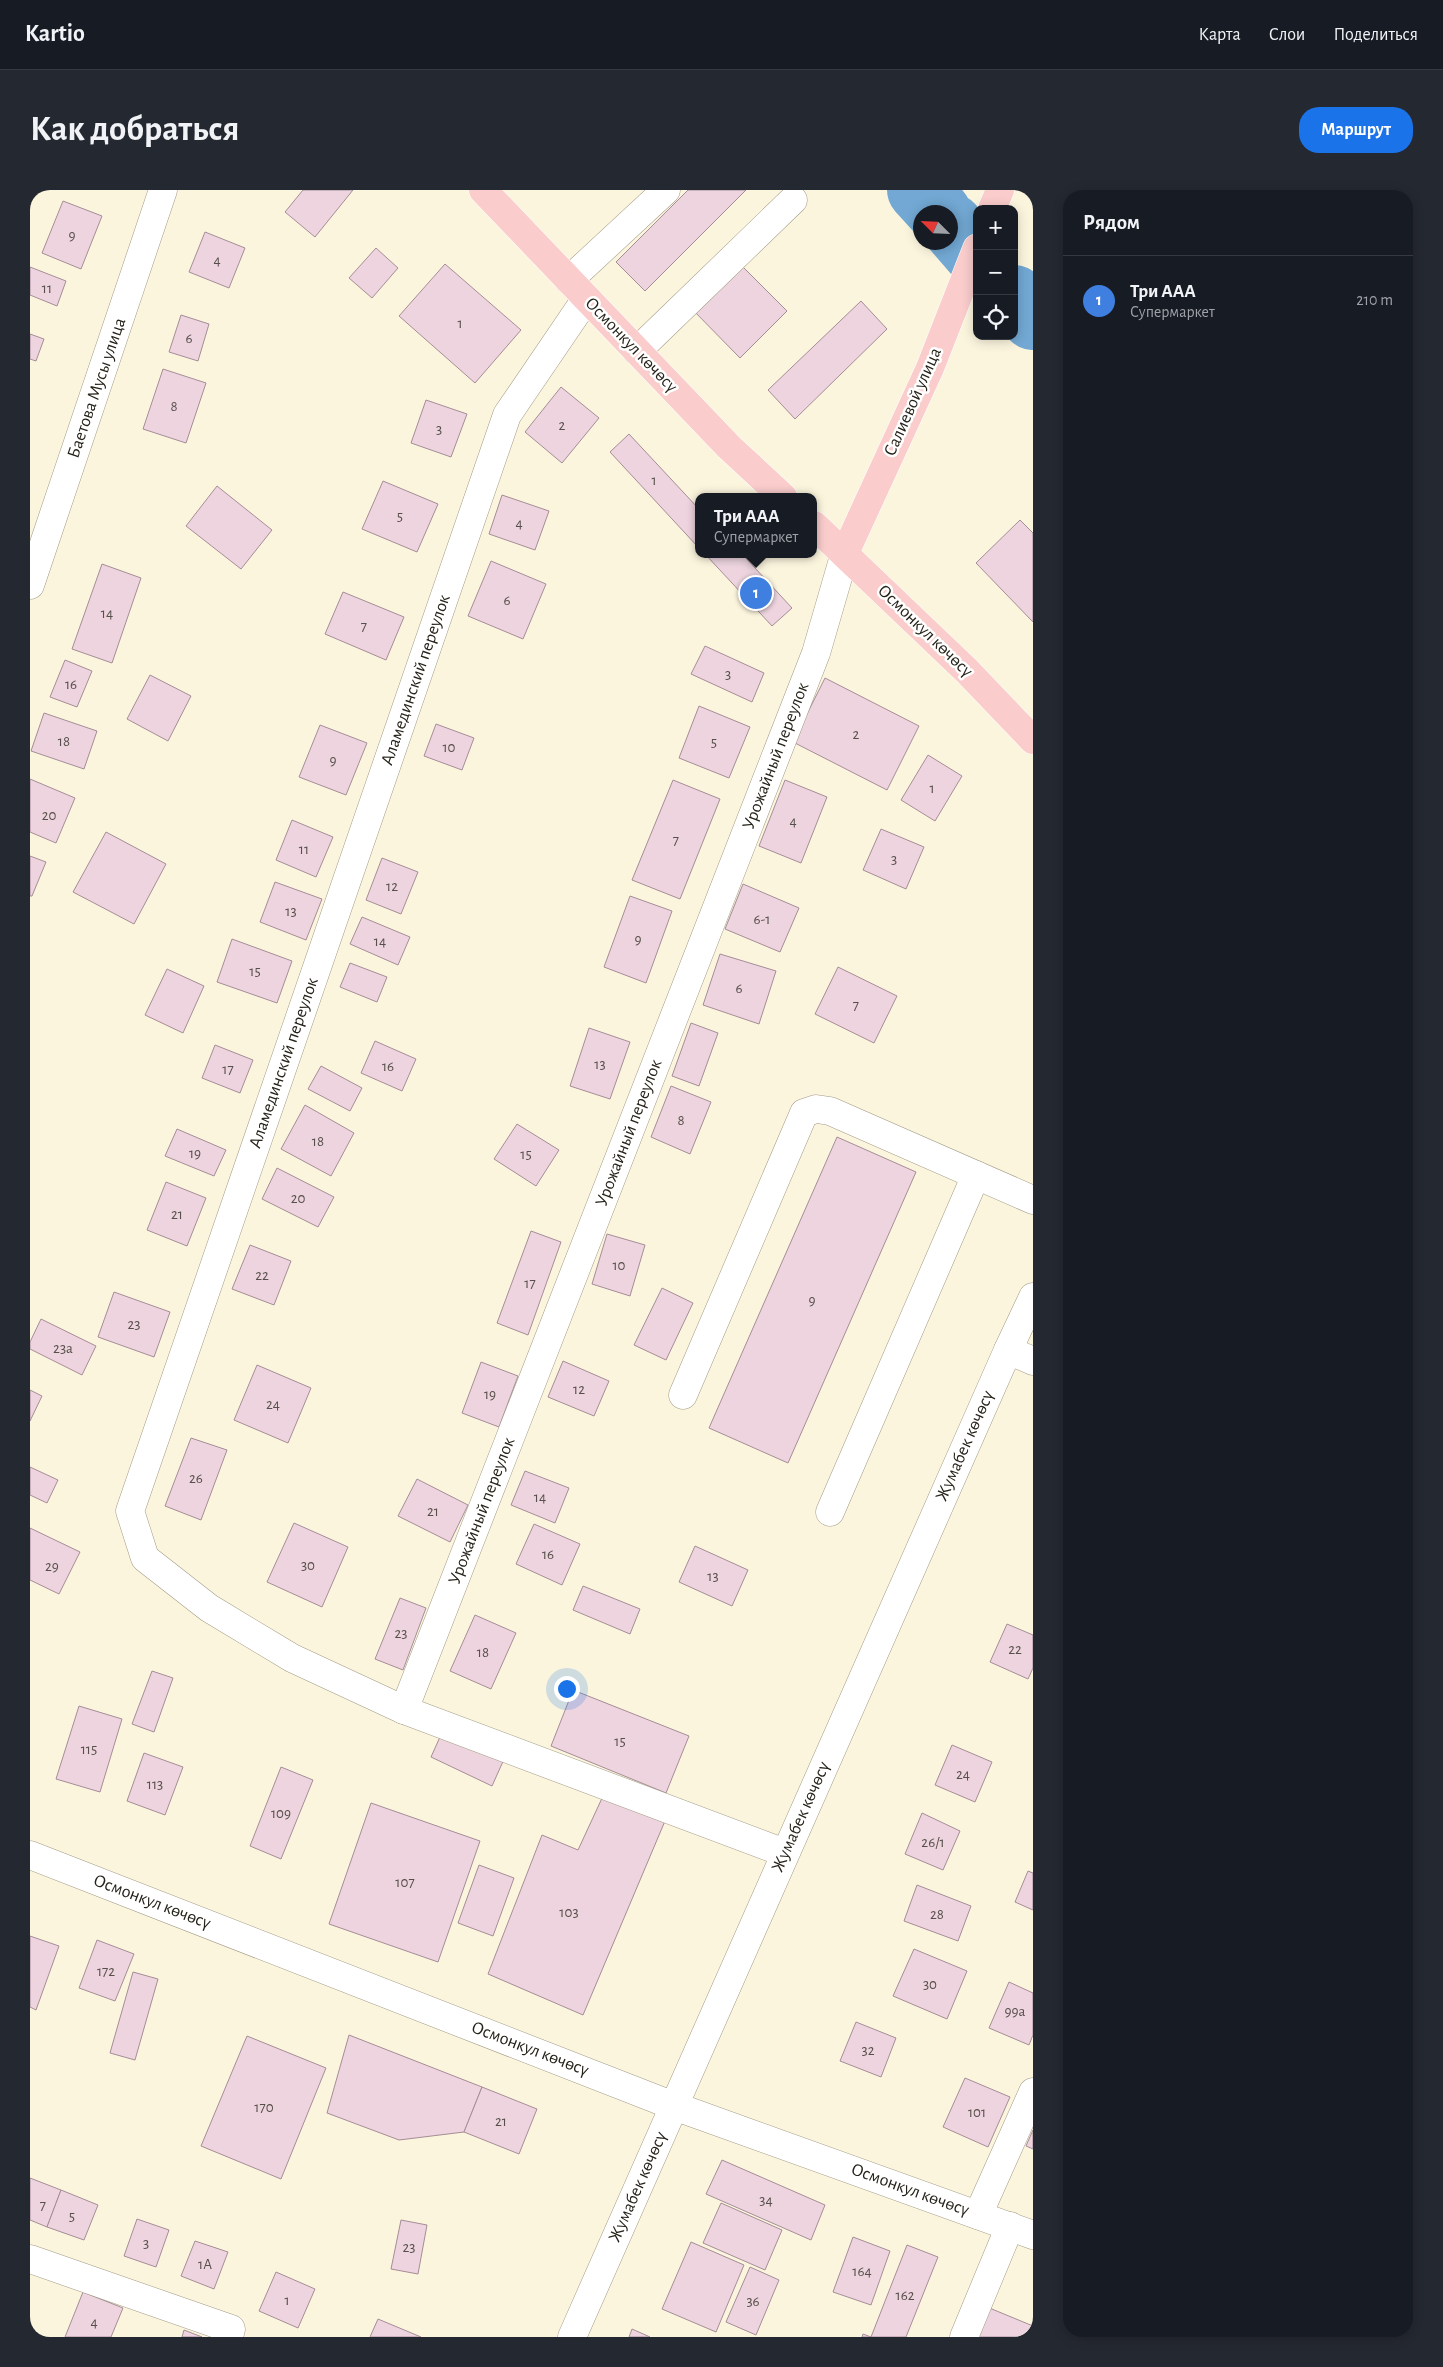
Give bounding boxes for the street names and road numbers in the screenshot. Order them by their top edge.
street label: Осмонкул көчөсү [581,294,681,396]
street label: Баетова Мусы улица [65,316,129,460]
street label: Салиевой улица [881,345,945,459]
street label: Осмонкул көчөсү [874,581,976,681]
street label: Аламединский переулок [378,592,454,768]
street label: Урожайный переулок [740,679,813,832]
street label: Аламединский переулок [246,975,322,1151]
street label: Урожайный переулок [593,1056,666,1209]
street label: Жумабек көчөсү [932,1387,998,1504]
street label: Урожайный переулок [446,1434,519,1587]
street label: Жумабек көчөсү [768,1758,834,1875]
street label: Осмонкул көчөсү [91,1871,214,1933]
street label: Осмонкул көчөсү [469,2018,592,2080]
street label: Жумабек көчөсү [605,2128,671,2245]
street label: Осмонкул көчөсү [849,2160,972,2220]

